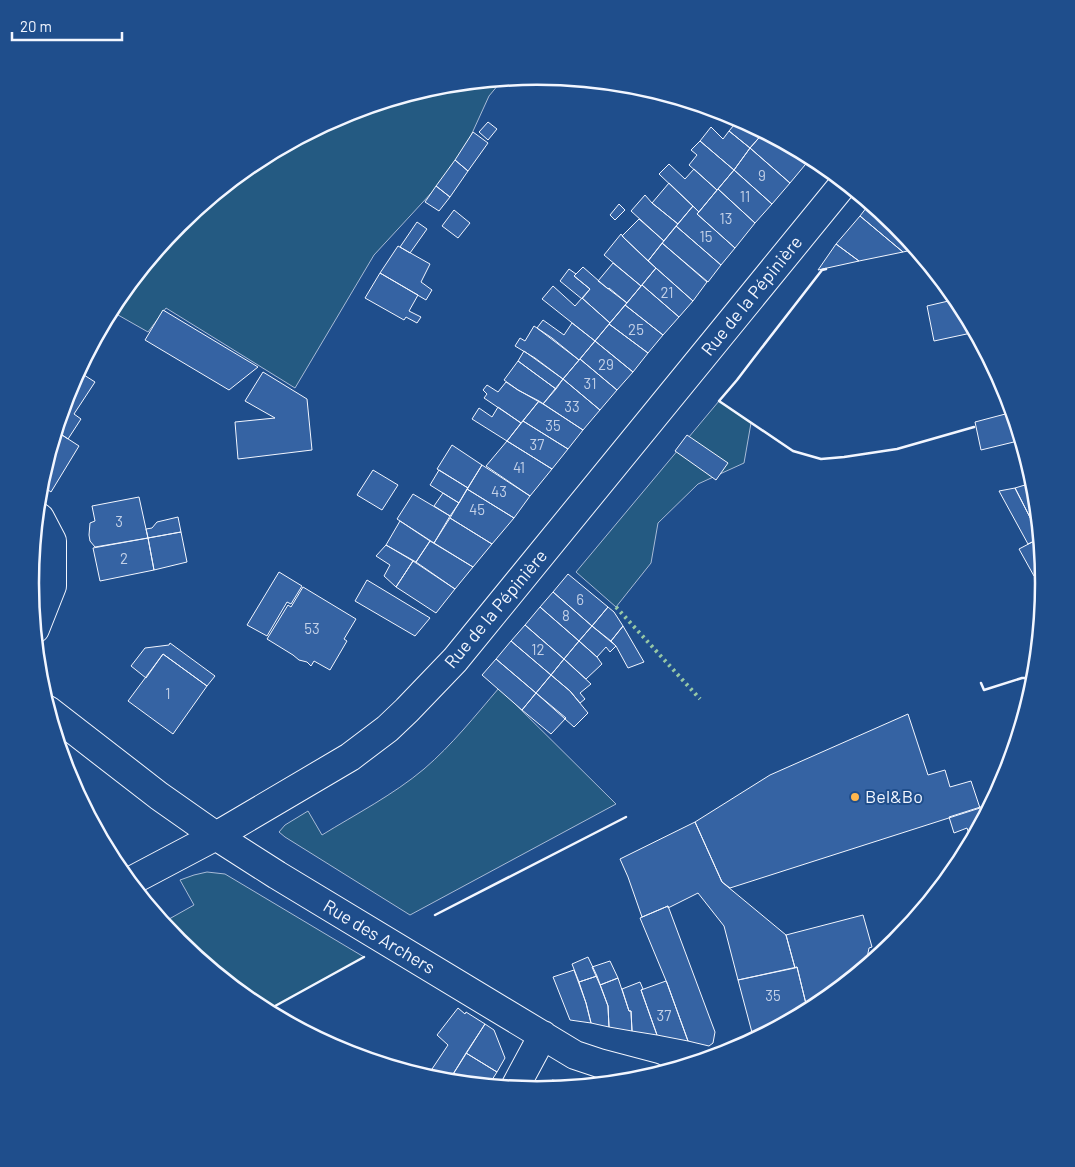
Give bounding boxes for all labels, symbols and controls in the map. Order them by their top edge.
scale bar [12,10,122,42]
text: 20 m [20,17,52,35]
house number: 9 [758,166,766,184]
house number: 11 [740,187,750,205]
house number: 13 [720,209,732,227]
house number: 15 [700,227,712,245]
street label: Rue de la Pépinière [696,231,806,360]
house number: 21 [660,283,674,301]
house number: 25 [628,320,644,338]
house number: 29 [598,355,614,373]
house number: 31 [584,374,596,392]
house number: 33 [564,397,580,415]
house number: 35 [545,416,561,434]
house number: 37 [530,435,544,453]
house number: 41 [513,458,525,476]
house number: 43 [491,482,507,500]
house number: 45 [469,500,485,518]
house number: 3 [115,512,123,530]
street label: Rue de la Pépinière [439,545,551,672]
house number: 2 [120,549,128,567]
house number: 6 [576,590,584,608]
house number: 8 [562,606,570,624]
house number: 53 [304,619,320,637]
house number: 12 [531,640,545,658]
house number: 1 [165,684,171,702]
place label: Bel&Bo [865,785,923,807]
marker: Bel&Bo [849,791,861,803]
street label: Rue des Archers [320,894,439,978]
house number: 35 [765,986,781,1004]
house number: 37 [657,1006,671,1024]

